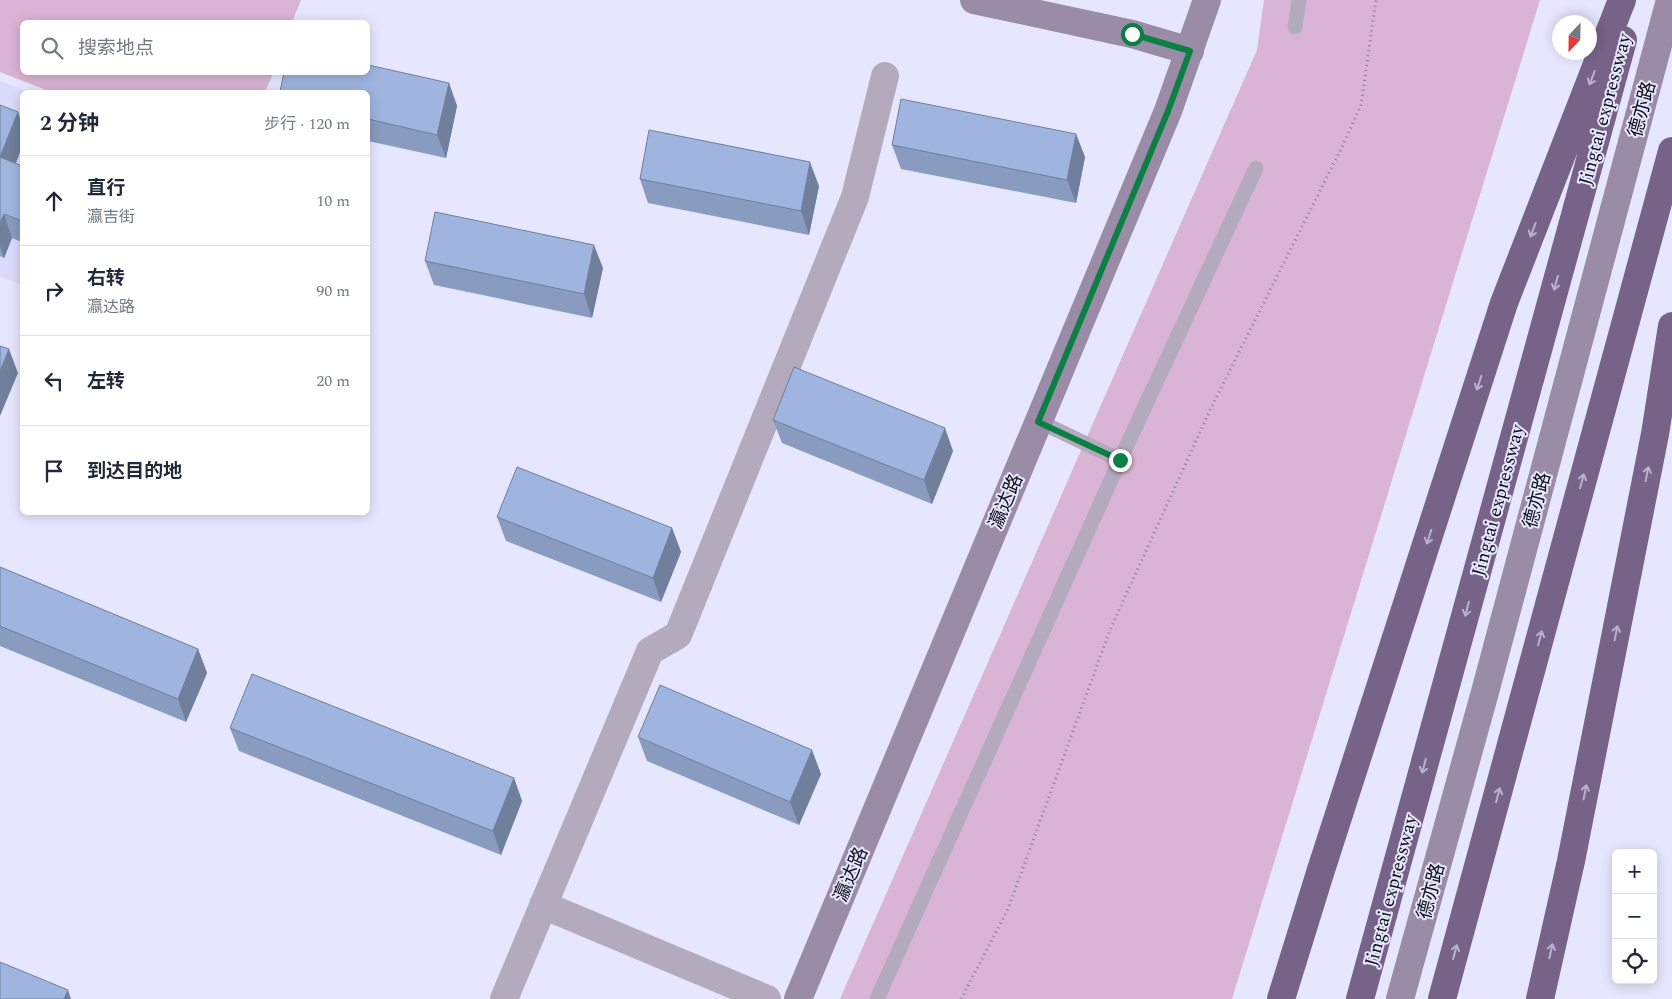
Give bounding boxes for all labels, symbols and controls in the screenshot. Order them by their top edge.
north arrow [1552,15,1597,60]
search box [20,20,370,75]
route start [1121,23,1144,46]
street label: Jingtai expressway [1571,29,1640,188]
icon: search [38,34,66,62]
text: 搜索地点 [78,34,154,63]
one-way arrow [1587,70,1596,85]
street label: 德亦路 [1621,78,1664,141]
text: 2 分钟 [40,108,99,140]
text: 步行 · 120 m [264,112,350,136]
text: 直行 [87,174,125,203]
icon: ahead [40,187,68,215]
text: 10 m [316,189,350,213]
text: 瀛吉街 [87,205,135,229]
one-way arrow [1528,221,1537,237]
text: 右转 [87,264,125,293]
one-way arrow [1551,275,1561,291]
icon: right [40,277,68,305]
text: 90 m [316,279,350,303]
text: 瀛达路 [87,295,135,319]
icon: left [40,367,68,395]
text: 左转 [87,367,125,396]
text: 20 m [316,369,350,393]
one-way arrow [1473,374,1483,390]
street label: Jingtai expressway [1464,420,1533,579]
route end [1109,449,1132,472]
icon: arrive [40,457,68,485]
text: 到达目的地 [87,457,182,486]
one-way arrow [1643,466,1653,482]
street label: 德亦路 [1516,469,1559,532]
street label: 瀛达路 [982,470,1031,533]
one-way arrow [1578,474,1588,490]
one-way arrow [1423,529,1433,545]
one-way arrow [1462,600,1472,616]
one-way arrow [1612,625,1621,641]
one-way arrow [1536,631,1545,647]
one-way arrow [1419,757,1429,773]
one-way arrow [1580,785,1590,801]
one-way arrow [1493,788,1503,804]
street label: Jingtai expressway [1357,810,1426,969]
street label: 瀛达路 [827,843,876,906]
map controls [1612,849,1657,984]
button: + [1612,849,1657,894]
street label: 德亦路 [1410,860,1453,923]
button: − [1612,894,1657,939]
button: locate [1612,939,1657,984]
one-way arrow [1451,944,1460,960]
one-way arrow [1547,944,1556,960]

